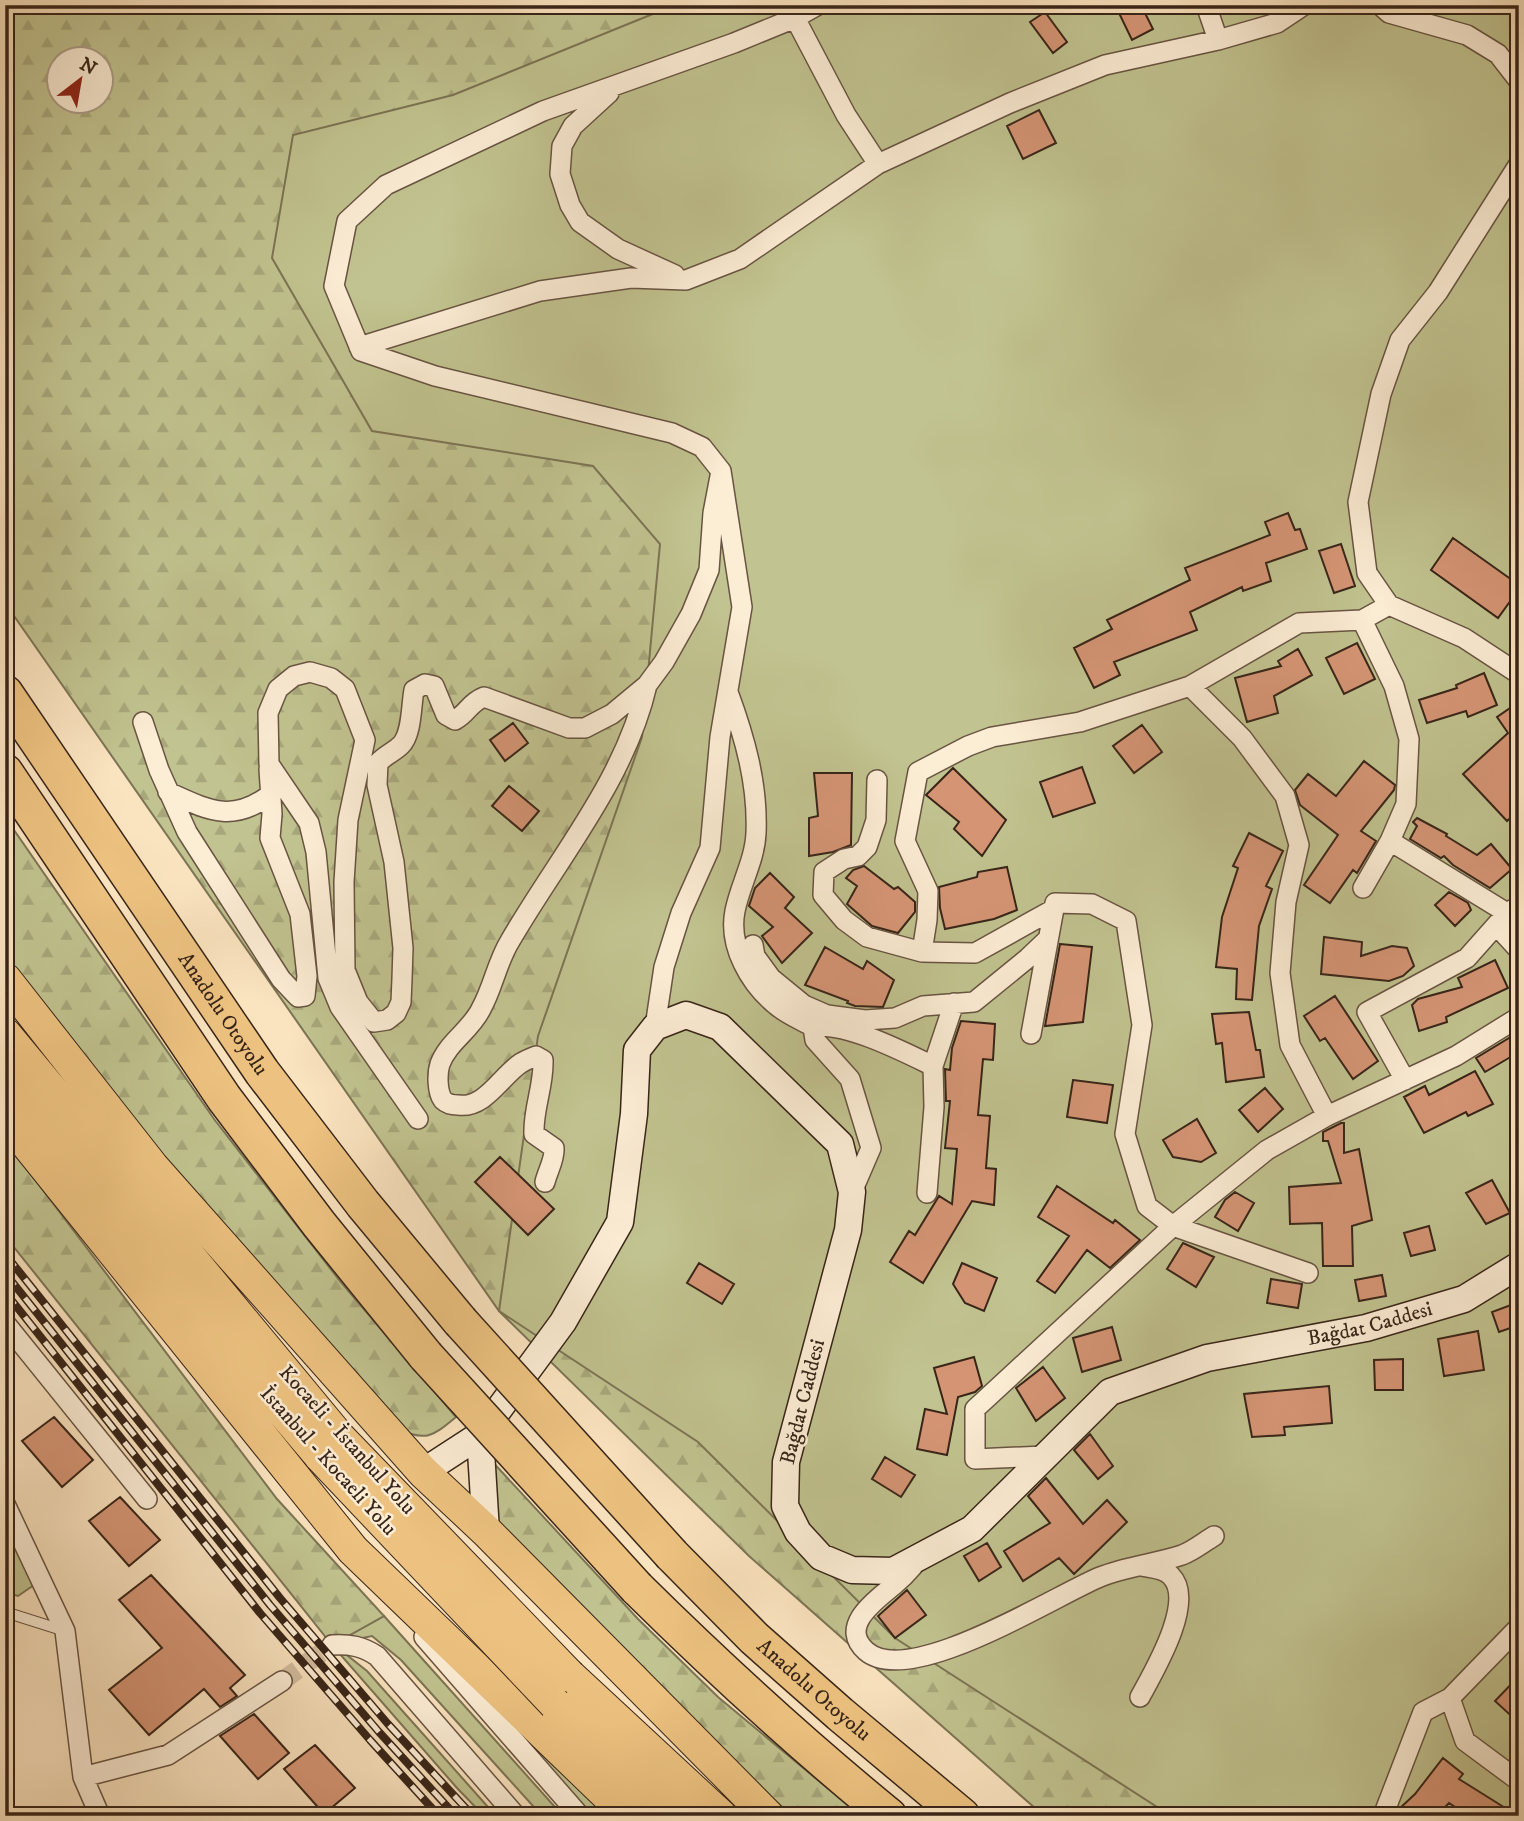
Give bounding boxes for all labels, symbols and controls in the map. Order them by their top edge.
north arrow [46,46,116,116]
text: N [75,53,101,81]
street label: Anadolu Otoyolu [172,948,274,1081]
street label: Bağdat Caddesi [1305,1296,1436,1352]
street label: Bağdat Caddesi [775,1337,831,1467]
street label: Kocaeli - İstanbul Yolu [273,1359,422,1520]
street label: İstanbul - Kocaeli Yolu [254,1380,403,1541]
street label: Anadolu Otoyolu [751,1633,876,1747]

